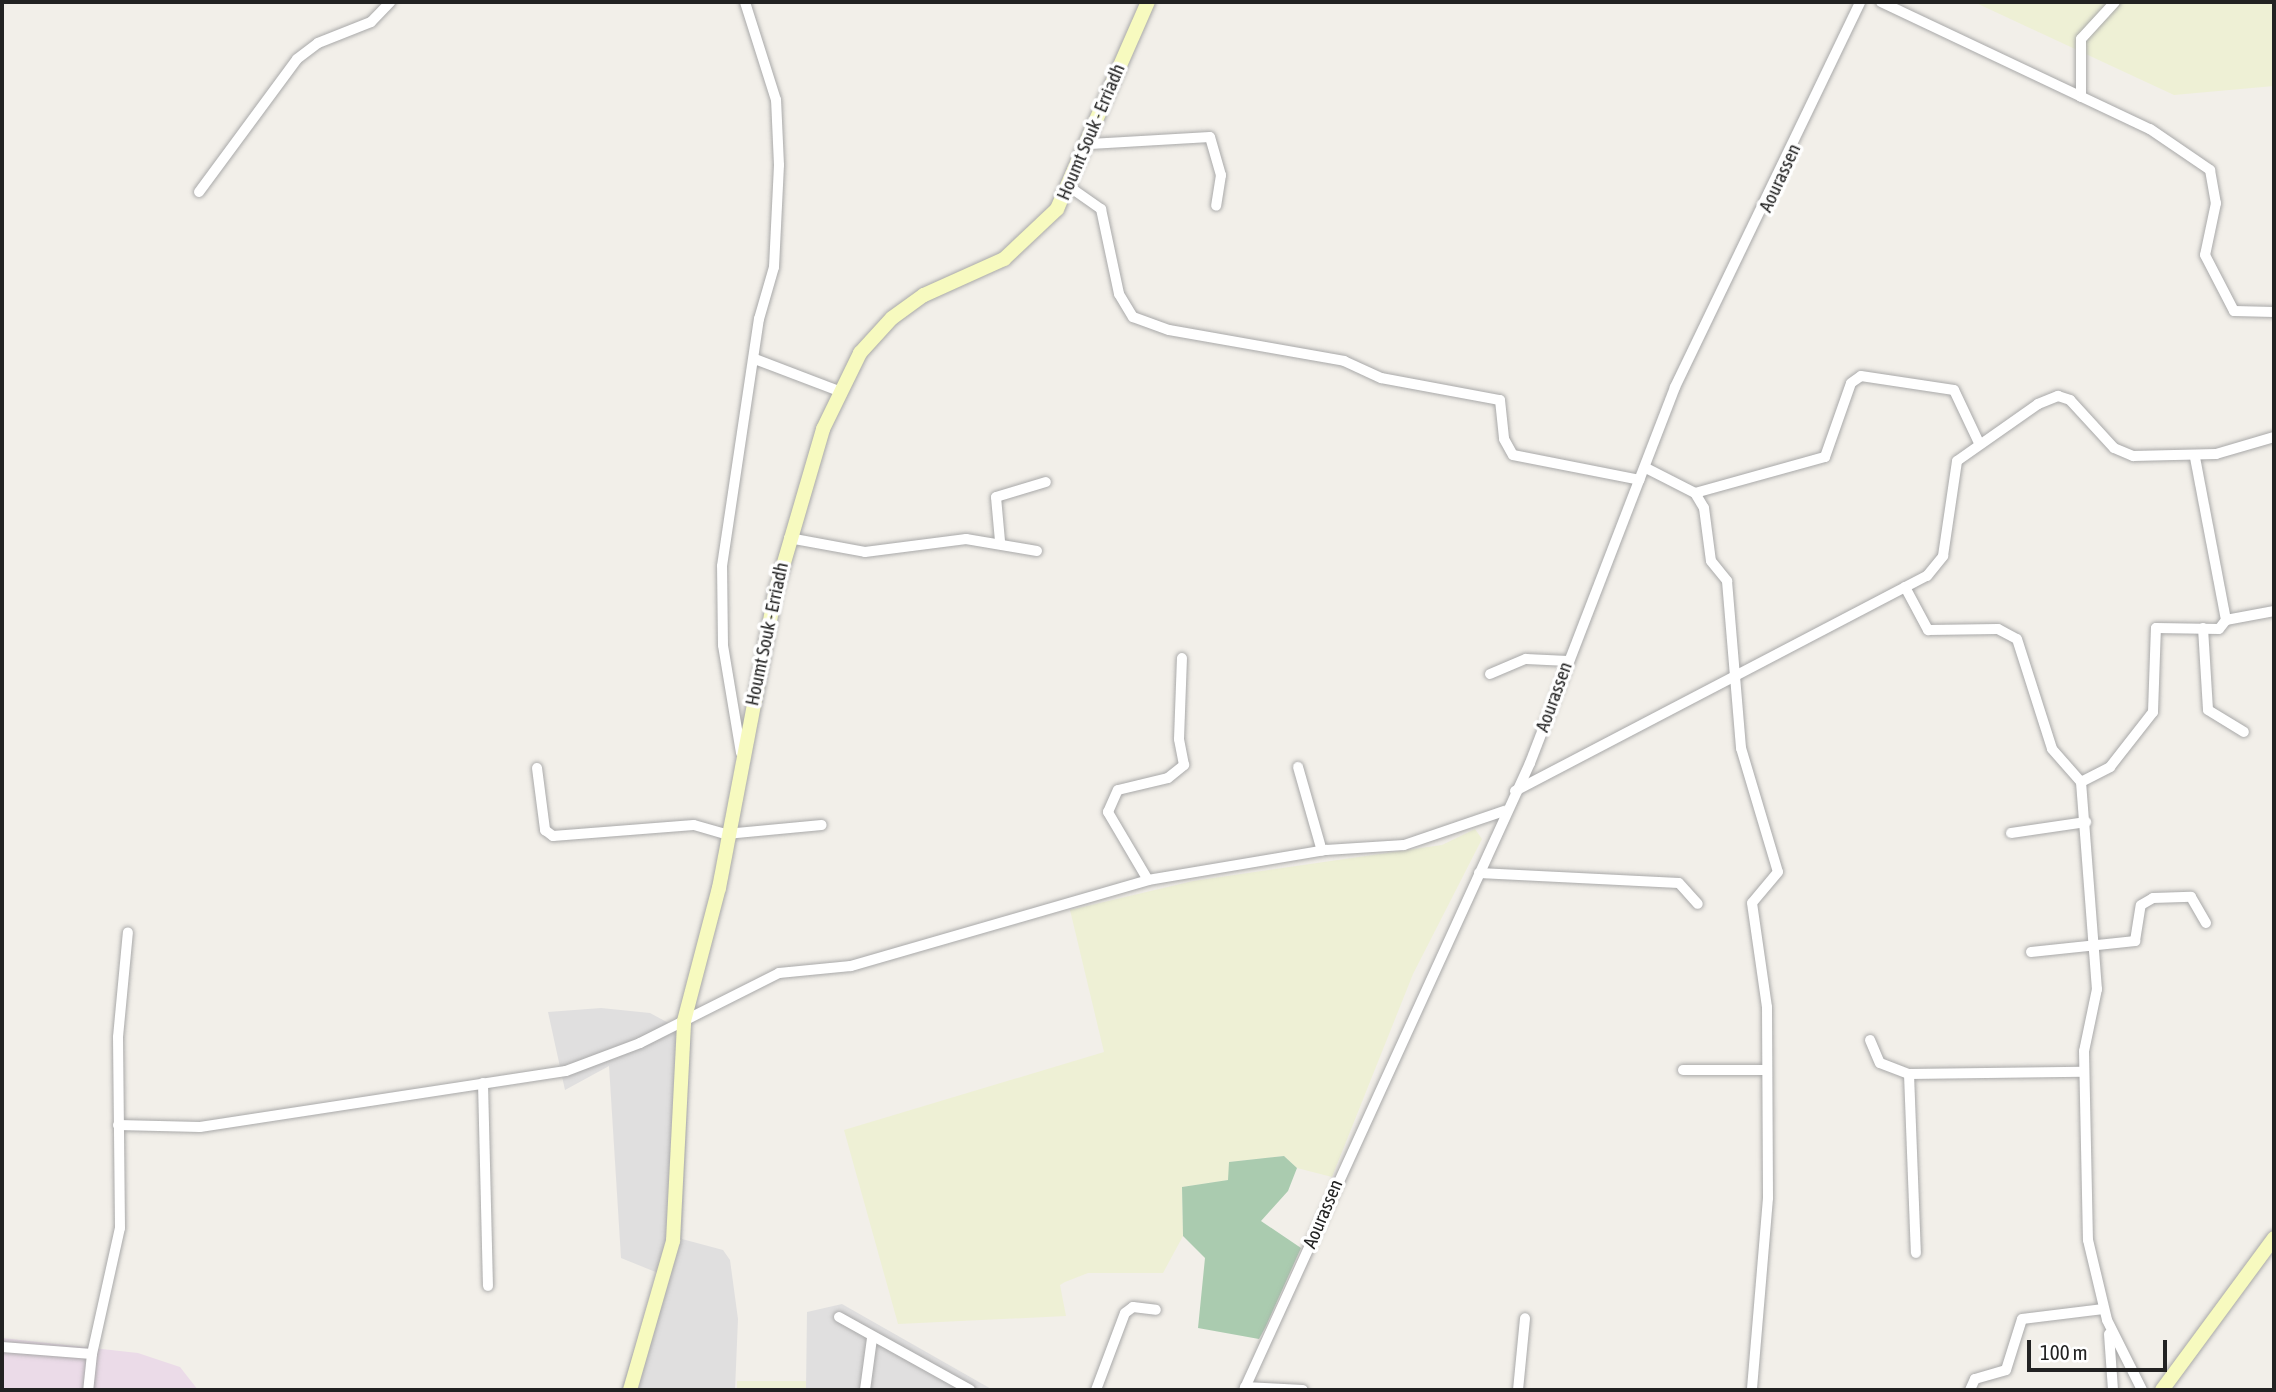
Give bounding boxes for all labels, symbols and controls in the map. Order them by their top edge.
street label: Houmt Souk - Erriadh [1052,60,1130,204]
street label: Aourassen [1754,140,1806,216]
street label: Houmt Souk - Erriadh [741,560,793,708]
street label: Aourassen [1531,659,1577,735]
street label: Aourassen [1298,1176,1348,1252]
scale bar [2031,1326,2171,1370]
text: 100 m [2040,1340,2088,1364]

